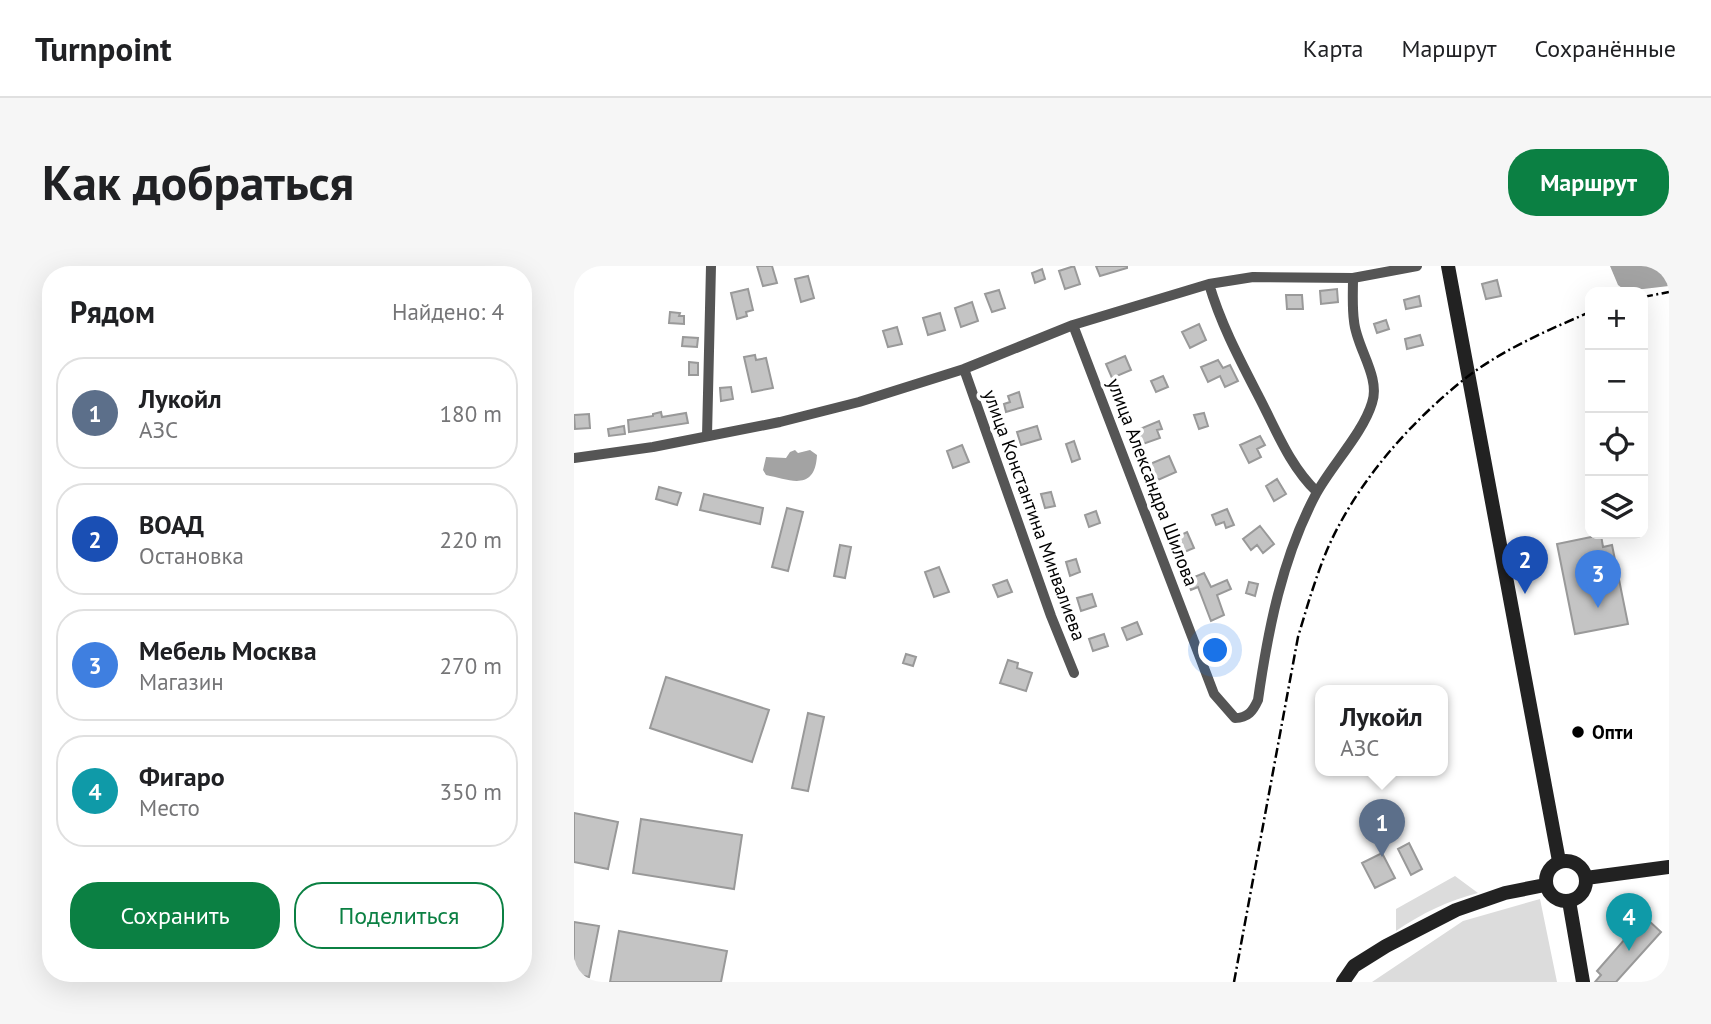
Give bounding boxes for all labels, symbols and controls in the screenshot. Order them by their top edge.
text: Turnpoint [35,27,172,70]
text: Карта [1303,33,1363,64]
text: Маршрут [1401,33,1496,64]
text: Сохранённые [1534,33,1676,64]
button: Маршрут [1508,149,1669,216]
text: Как добраться [42,150,354,214]
map controls [1585,287,1648,539]
button: + [1585,287,1648,350]
text: Рядом [70,292,155,331]
text: Найдено: 4 [392,297,504,326]
button: − [1585,350,1648,413]
street label: улица Александра Шилова [1102,375,1204,589]
text: Лукойл [139,382,222,415]
street label: улица Константина Минвалиева [978,386,1092,644]
text: 1 [88,399,102,428]
text: 180 m [440,399,502,428]
button: locate [1585,413,1648,476]
text: АЗС [139,415,178,444]
button: layers [1585,476,1648,539]
text: ВОАД [139,508,204,541]
text: 2 [88,525,102,554]
text: 220 m [440,525,502,554]
pin: 2 [1502,536,1548,594]
text: Остановка [139,541,244,570]
pin: 3 [1575,550,1621,608]
your location [1198,633,1232,667]
text: Мебель Москва [139,634,317,667]
text: 3 [88,651,102,680]
text: 270 m [440,651,502,680]
text: Магазин [139,667,224,696]
popup [1315,685,1448,776]
text: Лукойл [1340,700,1423,733]
place label: Опти [1592,720,1633,744]
marker: Опти [1570,724,1586,740]
text: АЗС [1340,733,1379,762]
text: Фигаро [139,760,225,793]
text: 4 [88,777,102,806]
text: 350 m [440,777,502,806]
text: Место [139,793,200,822]
pin: 1 [1359,799,1405,857]
button: Сохранить [70,882,280,949]
button: Поделиться [294,882,504,949]
pin: 4 [1606,893,1652,951]

